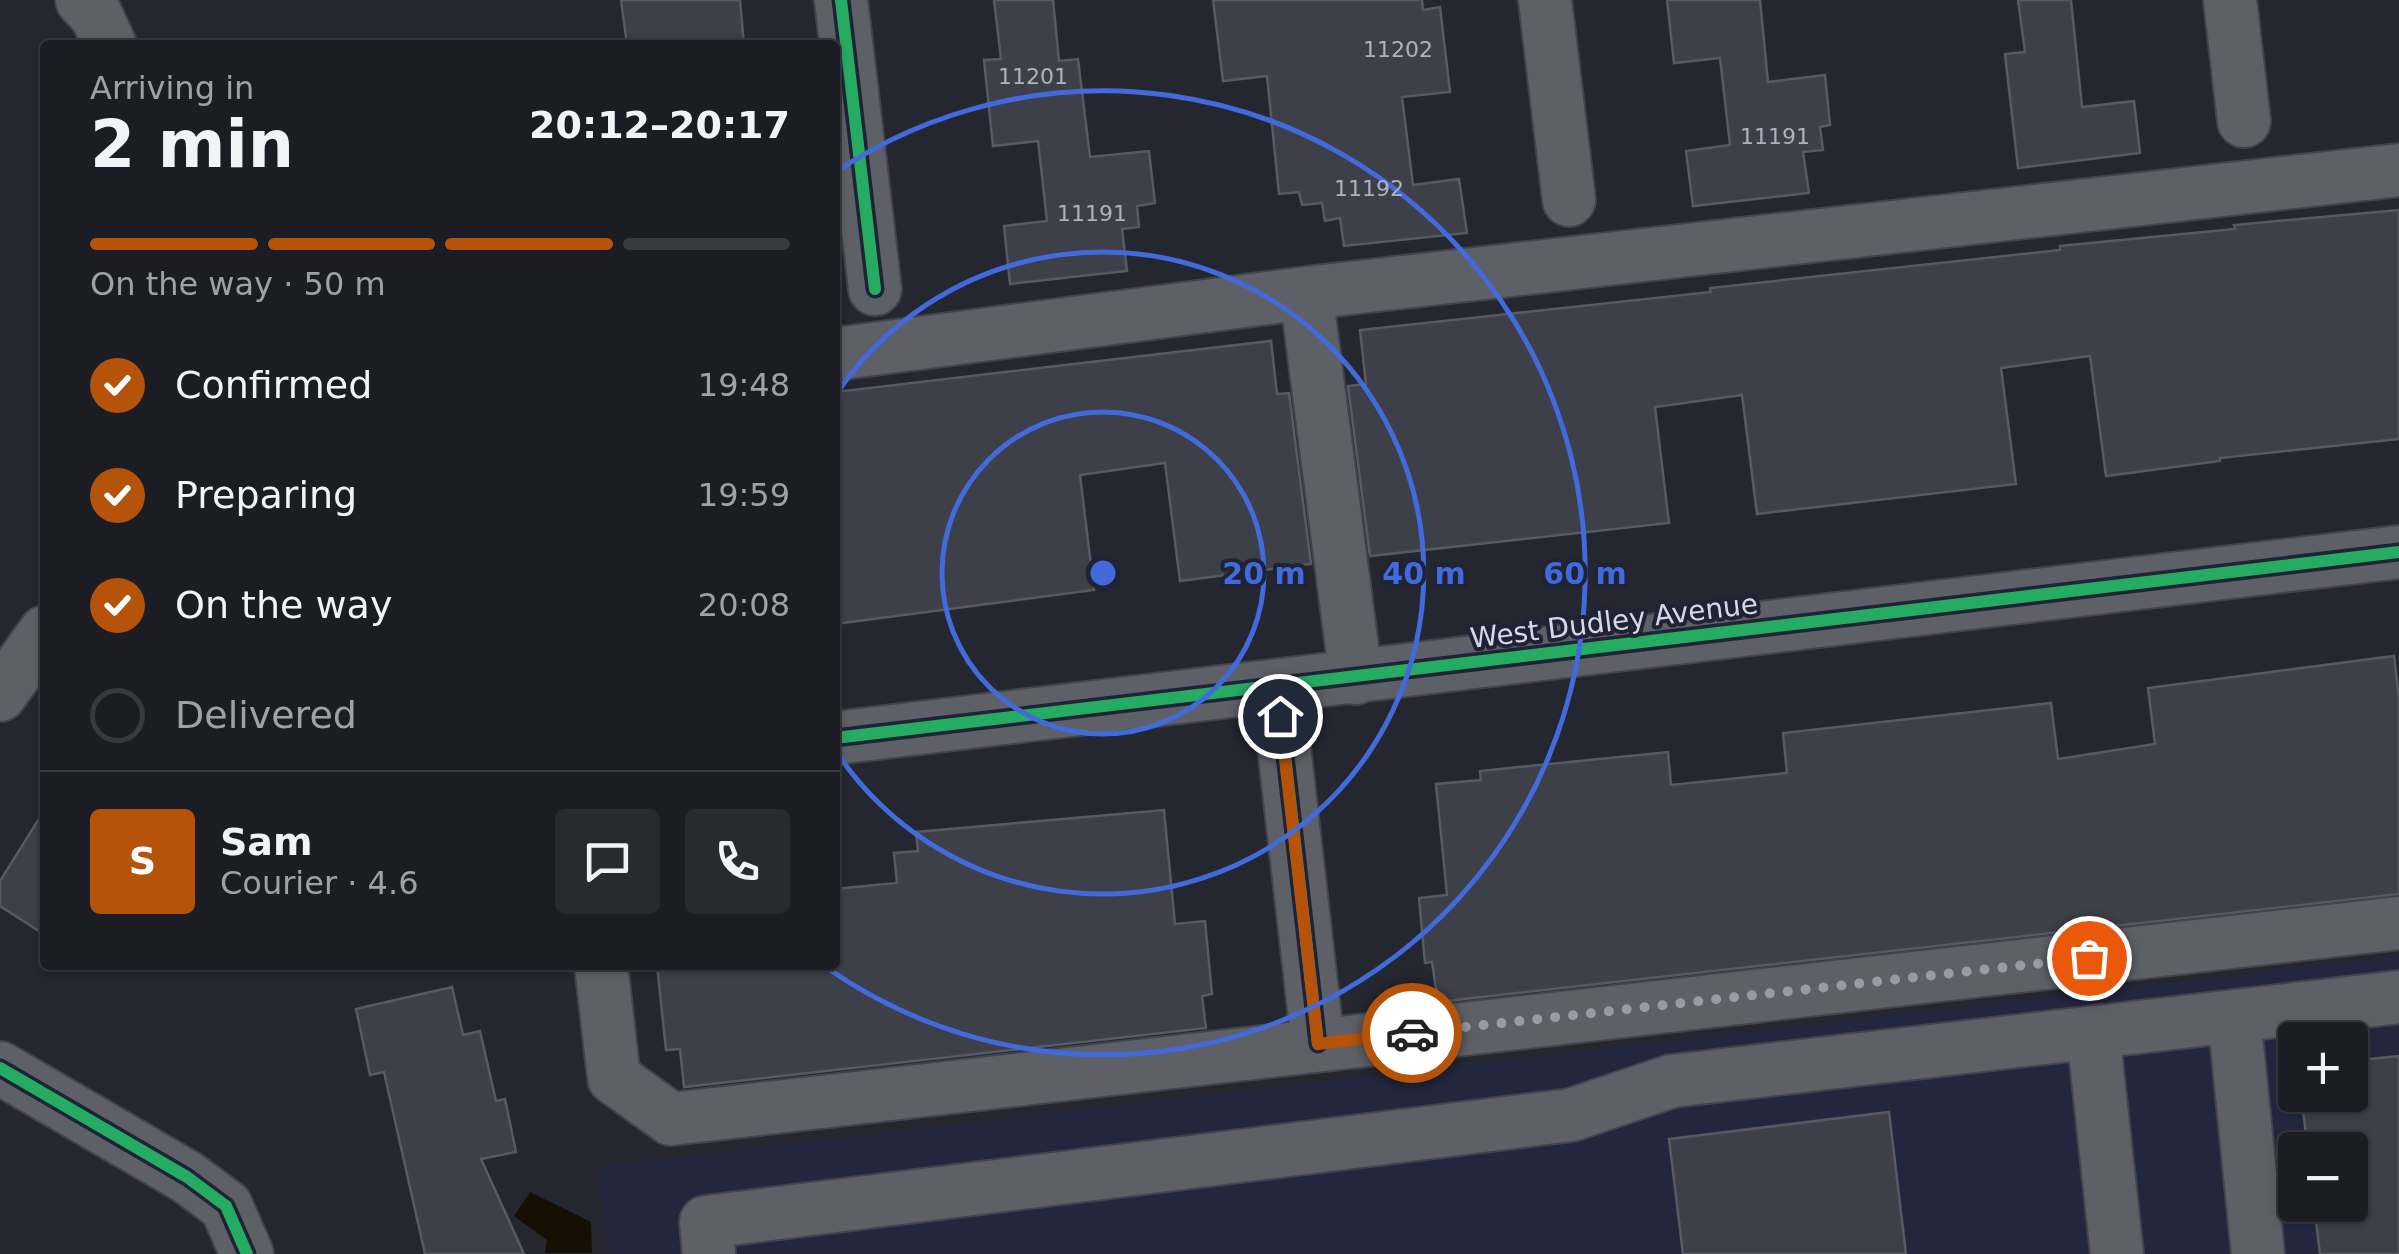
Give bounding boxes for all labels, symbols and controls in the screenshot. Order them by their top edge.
house number: 11202 [1363,37,1433,62]
house number: 11201 [998,64,1068,89]
text: Arriving in [90,69,254,107]
text: 20:12–20:17 [529,103,790,147]
text: 2 min [90,107,294,182]
house number: 11191 [1740,124,1810,149]
house number: 11192 [1334,176,1404,201]
house number: 11191 [1057,201,1127,226]
text: On the way · 50 m [90,265,386,303]
icon: check [90,358,145,413]
text: Confirmed [175,363,372,407]
text: 19:48 [698,366,790,404]
icon: check [90,468,145,523]
text: Preparing [175,473,357,517]
text: 19:59 [698,476,790,514]
centre of rings [1085,555,1121,591]
text: 20 m [1222,556,1306,591]
text: 40 m [1382,556,1466,591]
text: 60 m [1543,556,1627,591]
icon: check [90,578,145,633]
text: On the way [175,583,392,627]
text: 20:08 [698,586,790,624]
street label: West Dudley Avenue [1468,587,1760,655]
pin [1238,674,1323,759]
icon: home [1253,689,1308,744]
text: Delivered [175,693,357,737]
button: chat [555,809,660,914]
button: phone [685,809,790,914]
text: Sam [220,820,313,864]
text: S [129,839,156,883]
text: Courier · 4.6 [220,864,419,902]
pin [2047,916,2132,1001]
icon: bag [2062,931,2117,986]
courier [1362,983,1462,1083]
icon: car [1385,1006,1440,1061]
map controls [2278,1022,2368,1222]
button: + [2278,1022,2368,1112]
button: − [2278,1132,2368,1222]

